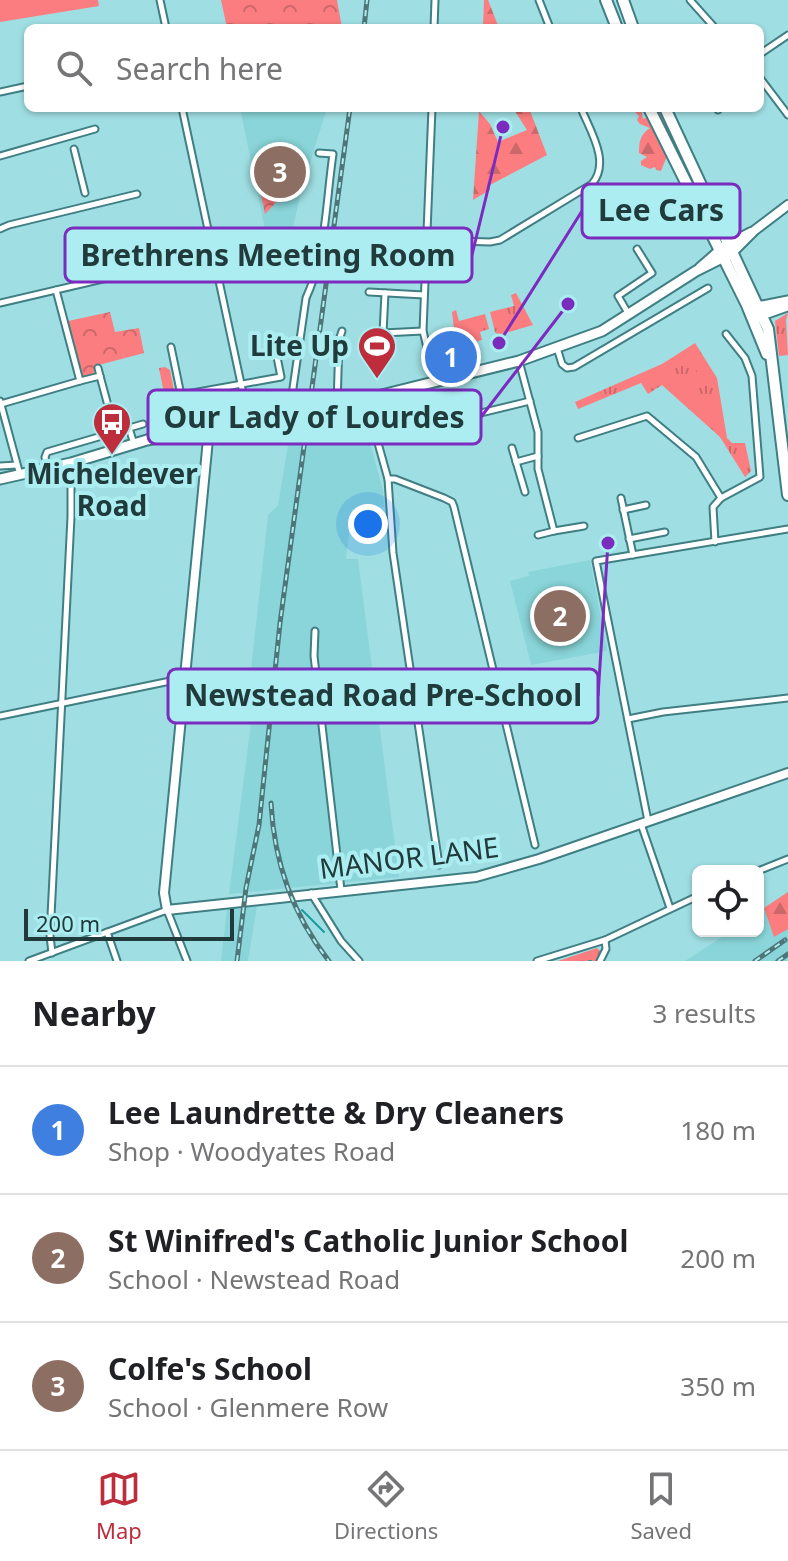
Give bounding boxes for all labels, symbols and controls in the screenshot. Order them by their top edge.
search box [24,24,764,112]
icon: search [52,46,96,90]
text: Search here [116,48,283,89]
pin: 3 [254,142,306,202]
callout: Lee Cars [582,184,740,238]
text: Lee Cars [598,189,724,230]
callout: Brethrens Meeting Room [65,228,472,282]
text: Brethrens Meeting Room [80,234,456,275]
sports icon: Lite Up [356,325,398,380]
place label: Lite Up [250,326,349,364]
pin: 1 [425,327,477,387]
callout: Our Lady of Lourdes [148,390,481,444]
text: Our Lady of Lourdes [164,396,465,437]
bus stop icon: Micheldever Road [91,401,133,456]
place label: Micheldever Road [26,454,198,524]
your location [348,504,388,544]
pin: 2 [534,586,586,646]
callout: Newstead Road Pre-School [168,669,598,723]
text: Newstead Road Pre-School [184,674,582,715]
street label: MANOR LANE [317,827,501,887]
map controls [692,865,764,937]
button: locate [692,865,764,937]
scale bar [24,905,234,941]
text: 200 m [36,908,100,938]
text: Nearby [32,990,156,1036]
text: 3 results [652,995,756,1031]
text: Lee Laundrette & Dry Cleaners [108,1092,564,1133]
text: 1 [51,1112,65,1148]
text: 180 m [680,1112,756,1148]
text: Shop · Woodyates Road [108,1133,395,1169]
text: St Winifred's Catholic Junior School [108,1220,629,1261]
text: 2 [51,1240,65,1276]
text: 200 m [680,1240,756,1276]
text: School · Newstead Road [108,1261,400,1297]
text: Colfe's School [108,1348,312,1389]
text: 3 [51,1368,65,1404]
text: 350 m [680,1368,756,1404]
text: School · Glenmere Row [108,1389,388,1425]
tab: Map [96,1467,142,1545]
tab: Directions [334,1467,438,1545]
tab: Saved [630,1467,692,1545]

